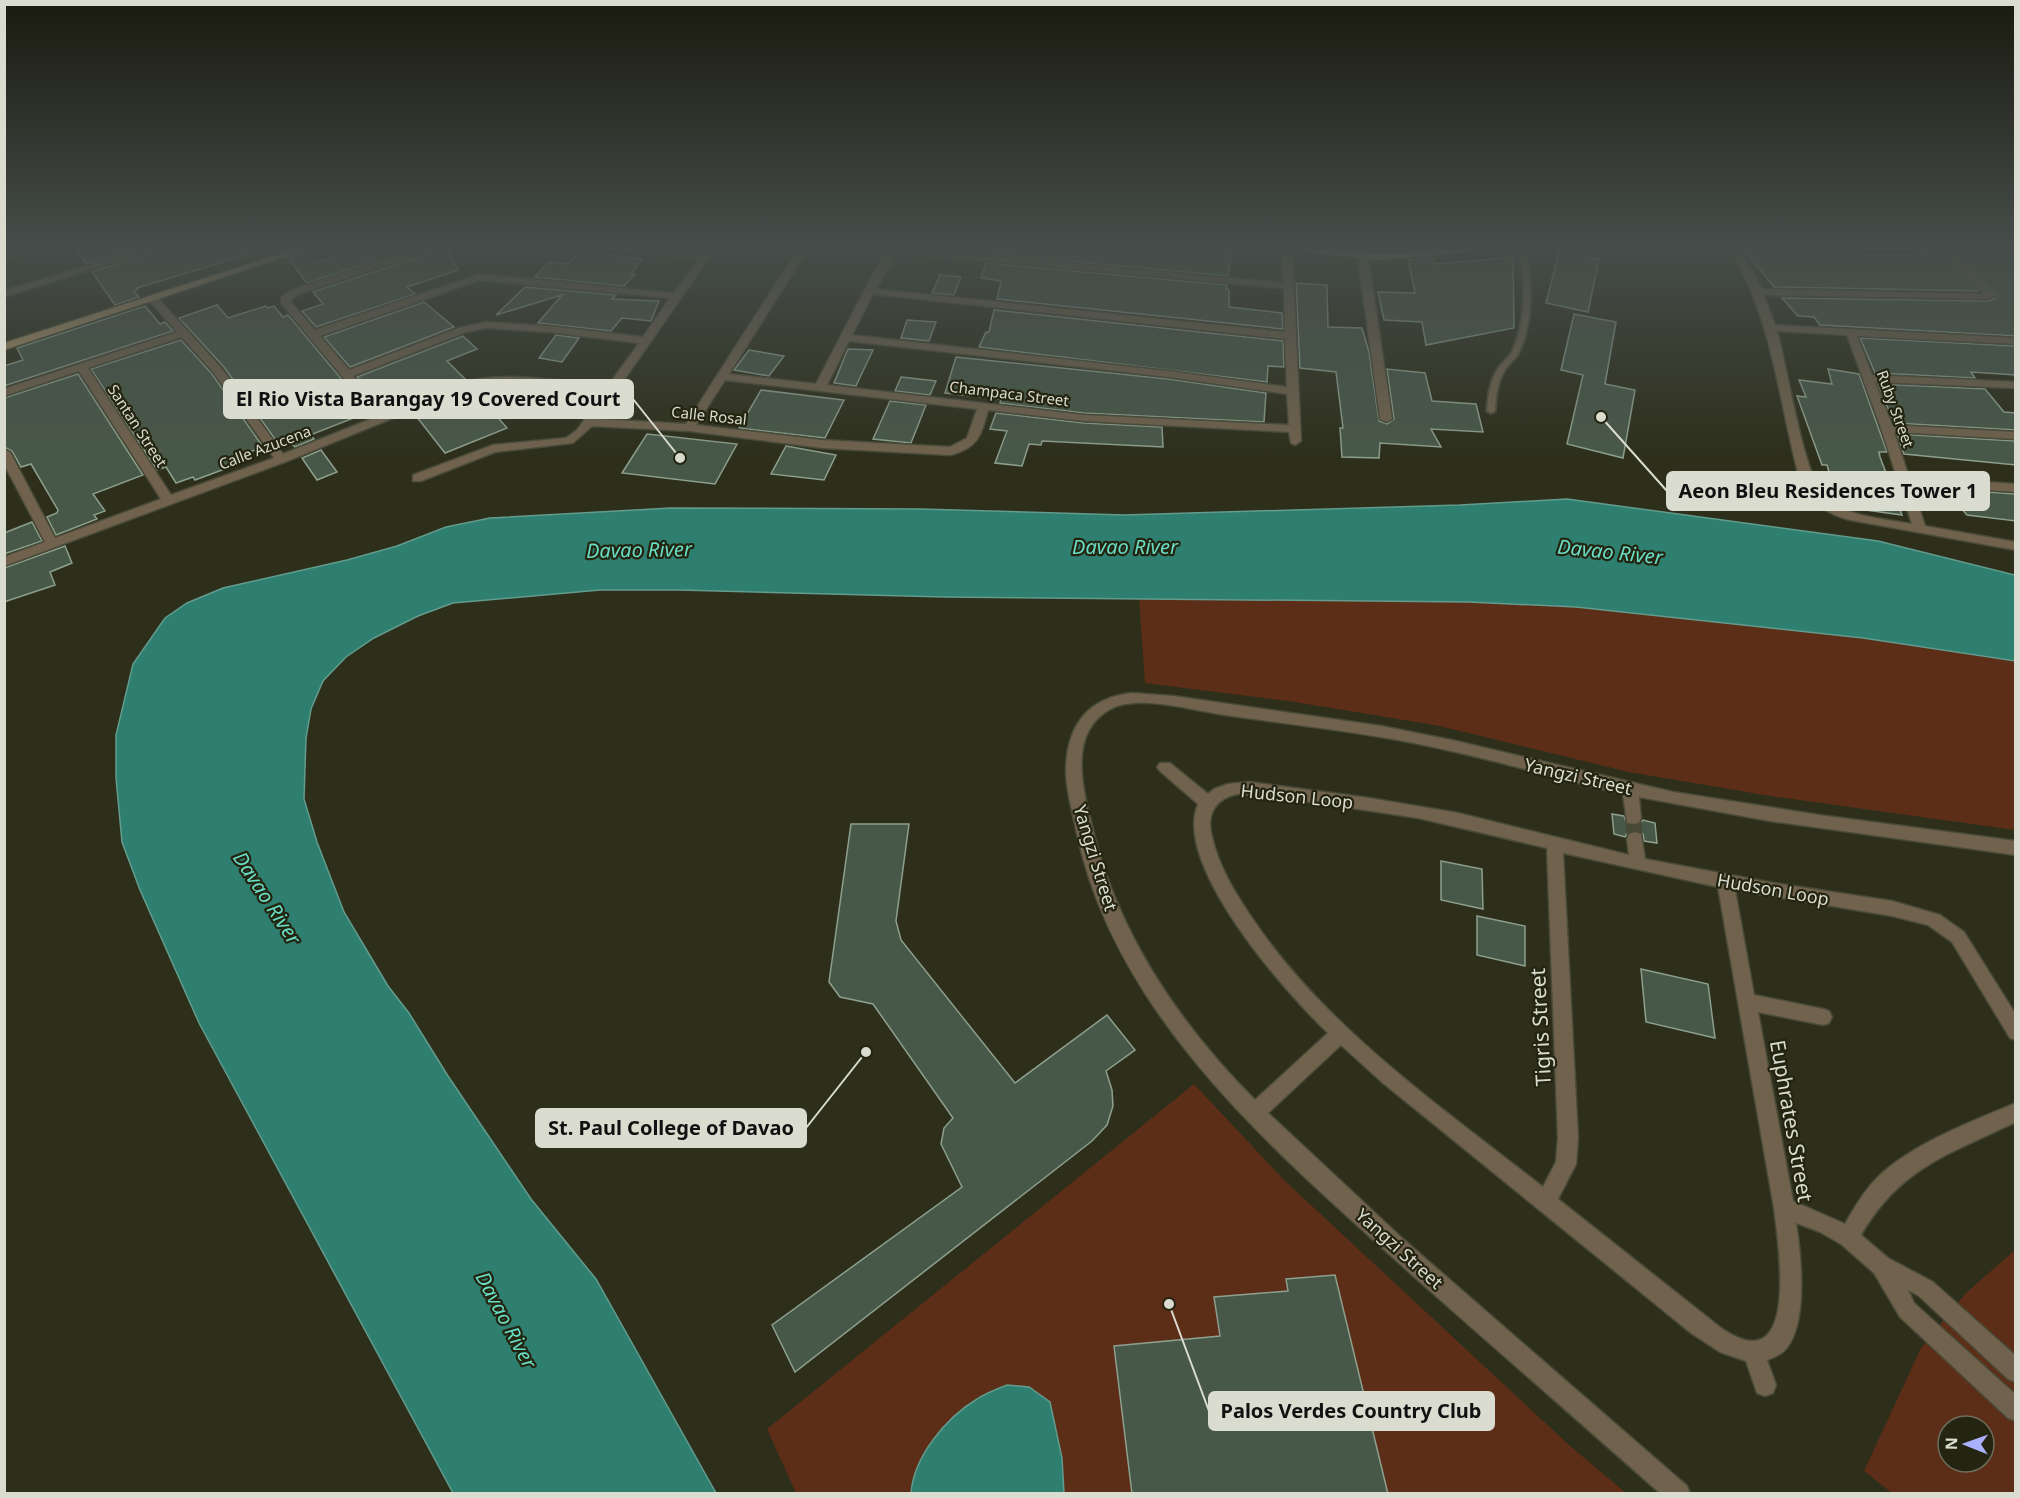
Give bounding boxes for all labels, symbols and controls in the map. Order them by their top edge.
street label: Ruby Street [1873,367,1919,451]
street label: Champaca Street [948,376,1071,410]
street label: Santan Street [104,380,172,471]
callout: El Rio Vista Barangay 19 Covered Court [224,380,633,418]
text: El Rio Vista Barangay 19 Covered Court [236,385,621,412]
street label: Calle Rosal [670,401,748,429]
street label: Calle Azucena [216,420,314,474]
callout: Aeon Bleu Residences Tower 1 [1667,472,1989,510]
text: Aeon Bleu Residences Tower 1 [1679,477,1977,504]
water label: Davao River [1072,533,1179,560]
water label: Davao River [1556,533,1665,571]
water label: Davao River [586,535,693,564]
street label: Yangzi Street [1522,752,1635,800]
street label: Hudson Loop [1240,778,1355,814]
street label: Yangzi Street [1068,802,1124,914]
water label: Davao River [227,846,308,950]
street label: Hudson Loop [1715,867,1831,911]
street label: Tigris Street [1523,967,1557,1087]
street label: Euphrates Street [1764,1038,1820,1204]
callout: St. Paul College of Davao [536,1109,806,1147]
text: St. Paul College of Davao [548,1114,794,1141]
street label: Yangzi Street [1351,1203,1449,1294]
water label: Davao River [470,1267,544,1374]
callout: Palos Verdes Country Club [1209,1392,1494,1430]
text: Palos Verdes Country Club [1220,1397,1482,1424]
north arrow [1936,1414,1996,1474]
text: N [1940,1437,1962,1450]

